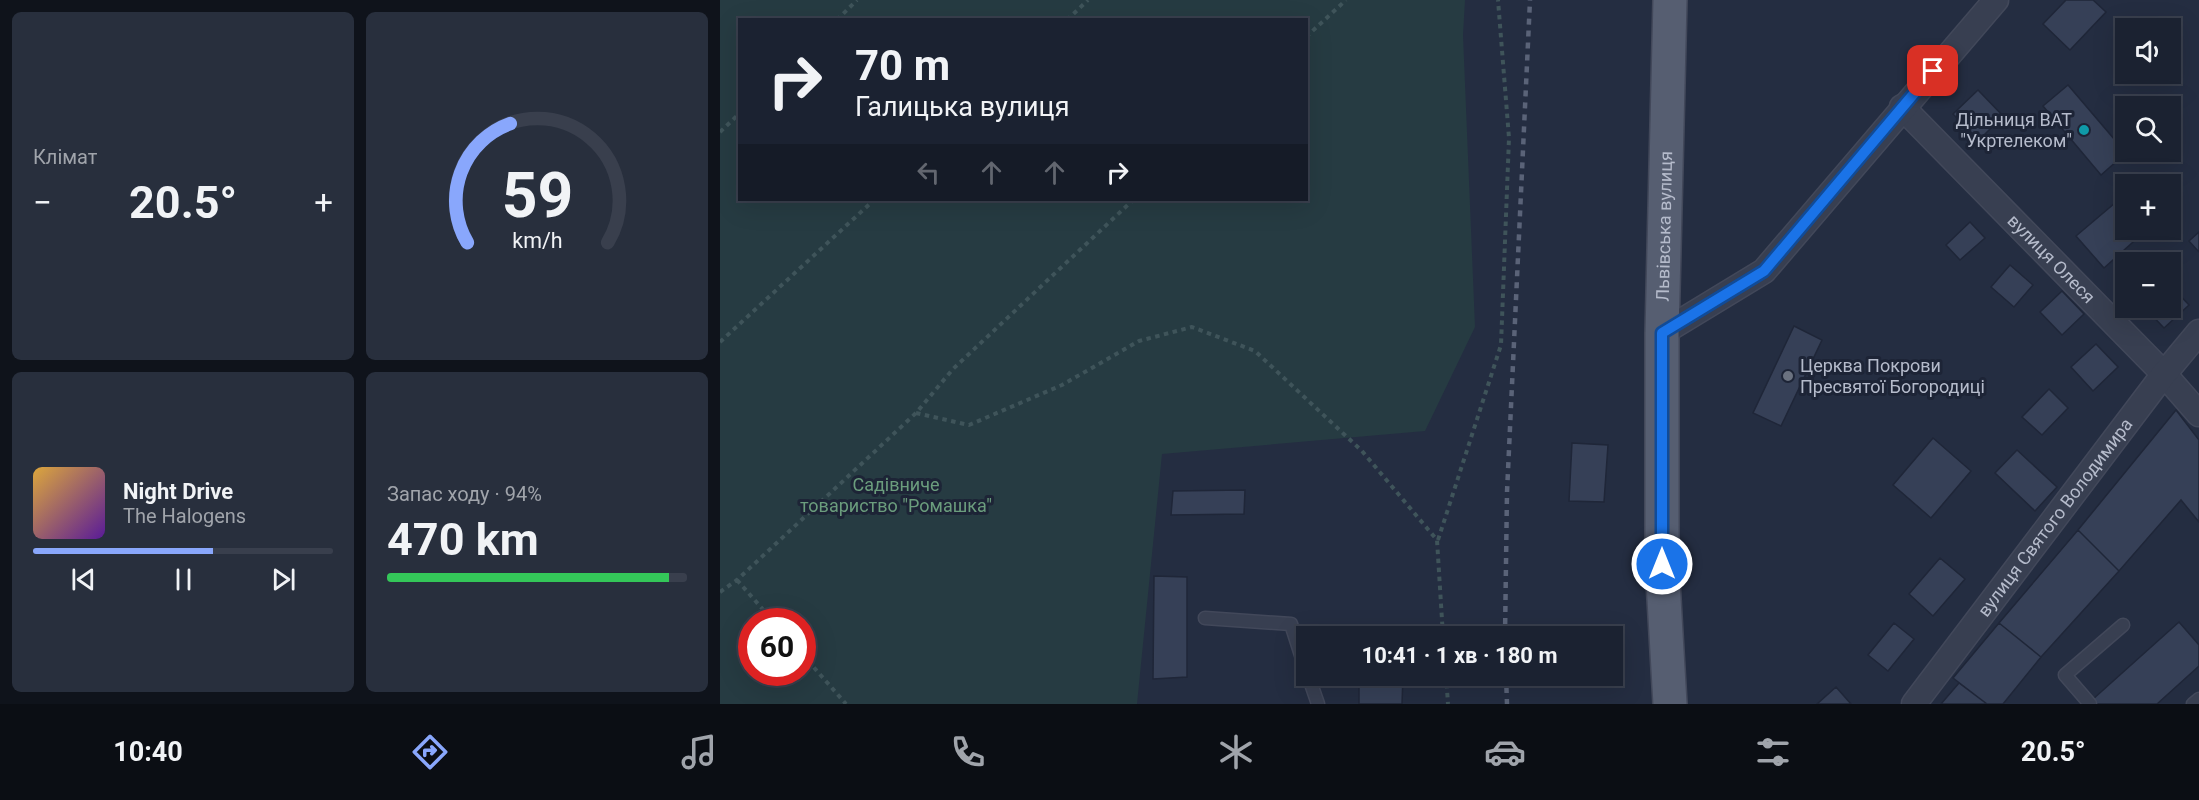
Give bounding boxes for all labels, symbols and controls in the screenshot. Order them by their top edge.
map controls [2115,18,2181,318]
button: sound [2115,18,2181,84]
text: 70 m [855,41,950,90]
icon: right [756,42,834,120]
pin [1907,45,1958,96]
icon: arrive [1916,54,1949,87]
text: Галицька вулиця [855,91,1069,123]
button: search [2115,96,2181,162]
place label: Дільниця ВАТ "Укртелеком" [1955,109,2072,151]
marker: Дільниця ВАТ "Укртелеком" [2077,123,2091,137]
text: Клімат [33,145,97,169]
street label: Львівська вулиця [1652,151,1676,302]
icon: left [912,156,945,189]
icon: ahead [975,156,1008,189]
icon: ahead [1038,156,1071,189]
icon: right [1101,156,1134,189]
text: 59 [501,159,573,232]
button: + [2115,174,2181,240]
text: 20.5° [129,176,237,229]
text: − [33,183,52,222]
text: + [314,183,333,222]
street label: вулиця Олеся [2003,210,2100,307]
text: km/h [512,228,562,253]
button: − [2115,252,2181,318]
place label: Церква Покрови Пресвятої Богородиці [1800,355,1985,397]
marker: Церква Покрови Пресвятої Богородиці [1781,369,1795,383]
street label: вулиця Святого Володимира [1973,414,2137,620]
park label: Садівниче товариство "Ромашка" [800,474,992,516]
text: Night Drive [123,479,233,504]
text: Запас ходу · 94% [387,482,542,506]
text: The Halogens [123,504,246,528]
text: 470 km [387,513,539,566]
position arrow [1630,532,1694,596]
icon: previous [67,563,100,596]
icon: pause [167,563,200,596]
icon: next [267,563,300,596]
speed limit sign: 60 [738,608,816,686]
text: 10:41 · 1 хв · 180 m [1362,643,1557,668]
icon: directions [409,731,451,773]
icon: music [678,731,720,773]
icon: phone [947,731,989,773]
icon: climate [1215,731,1257,773]
icon: car [1484,731,1526,773]
icon: filters [1752,731,1794,773]
text: 10:40 [113,736,183,768]
text: 20.5° [2021,736,2086,768]

